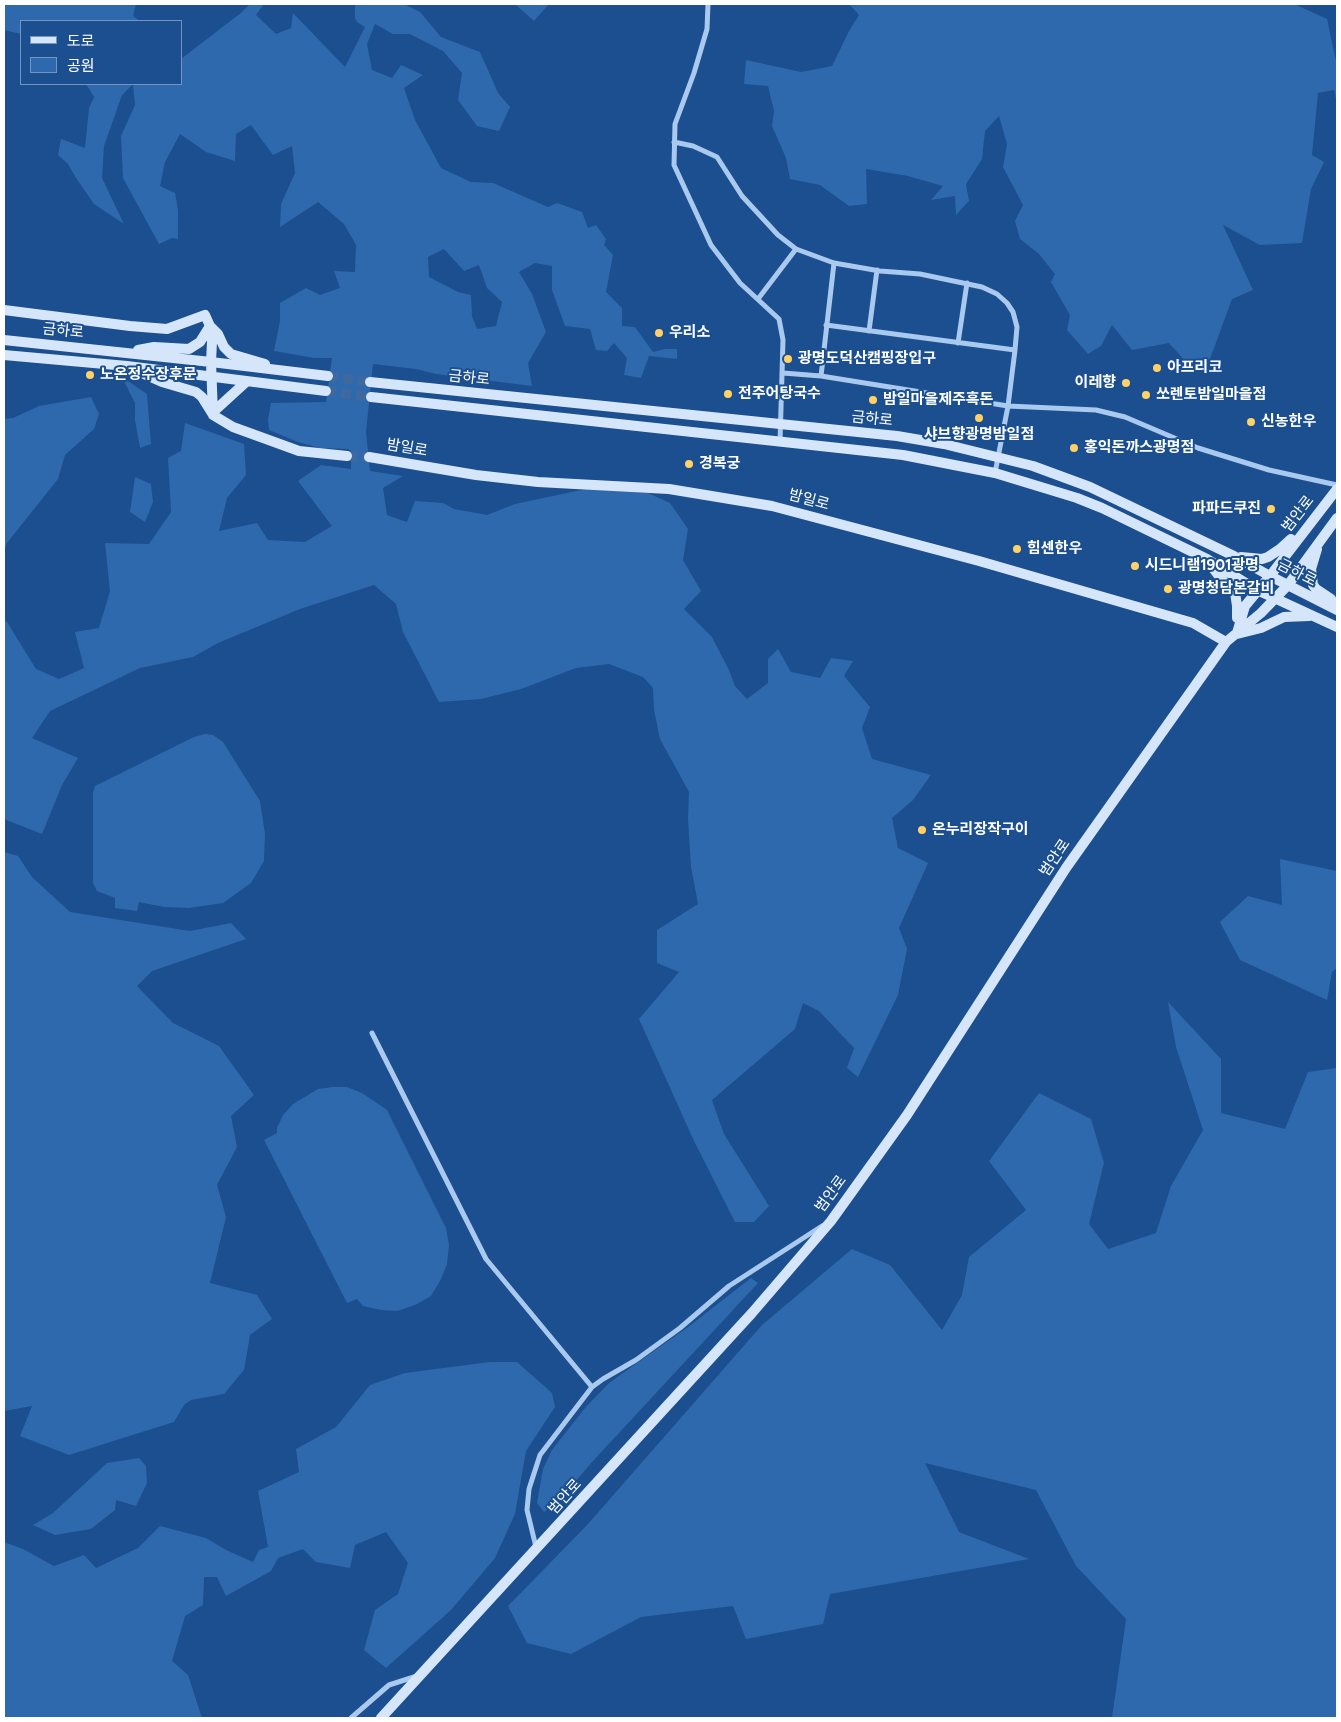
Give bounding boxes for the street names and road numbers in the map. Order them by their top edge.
street label: 금하로 [41,320,85,342]
street label: 금하로 [447,367,491,389]
street label: 금하로 [850,408,894,430]
street label: 밤일로 [385,436,429,460]
street label: 밤일로 [787,486,831,514]
street label: 범안로 [1278,492,1318,536]
street label: 금하로 [1274,556,1320,590]
street label: 범안로 [1036,836,1074,880]
street label: 범안로 [812,1172,850,1216]
street label: 범안로 [544,1476,586,1518]

